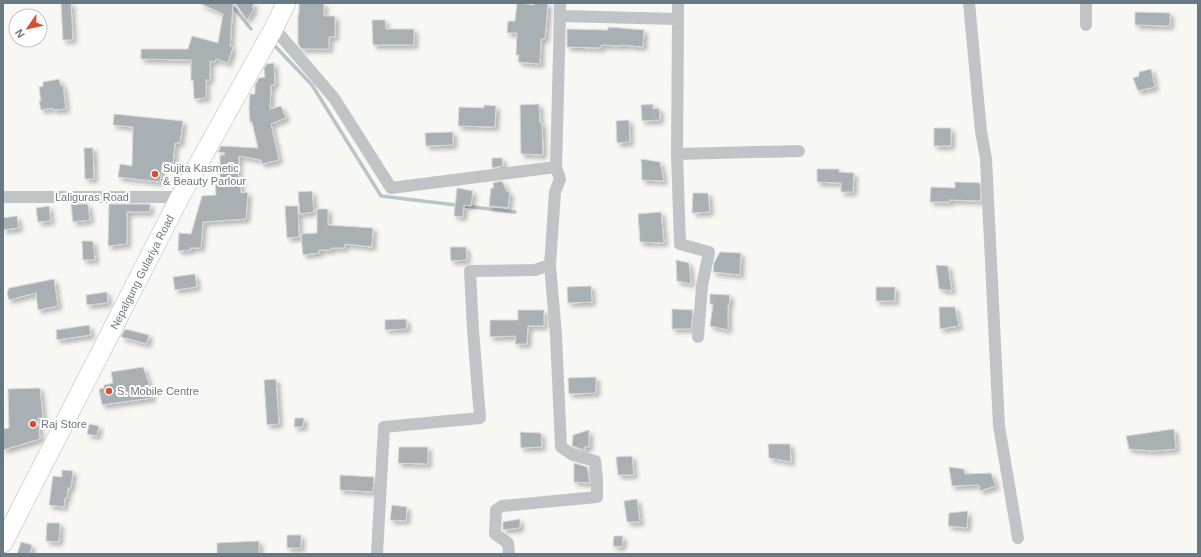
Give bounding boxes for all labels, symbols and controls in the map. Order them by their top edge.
north arrow [8,8,48,48]
text: N [12,27,27,40]
place label: Sujita Kasmetic & Beauty Parlour [163,162,246,187]
marker: Sujita Kasmetic & Beauty Parlour [150,169,160,179]
street label: Laliguras Road [55,191,129,203]
street label: Nepalgung Gulariya Road [108,213,176,331]
place label: S. Mobile Centre [117,385,199,397]
marker: S. Mobile Centre [104,386,114,396]
place label: Raj Store [41,418,87,430]
marker: Raj Store [28,419,38,429]

